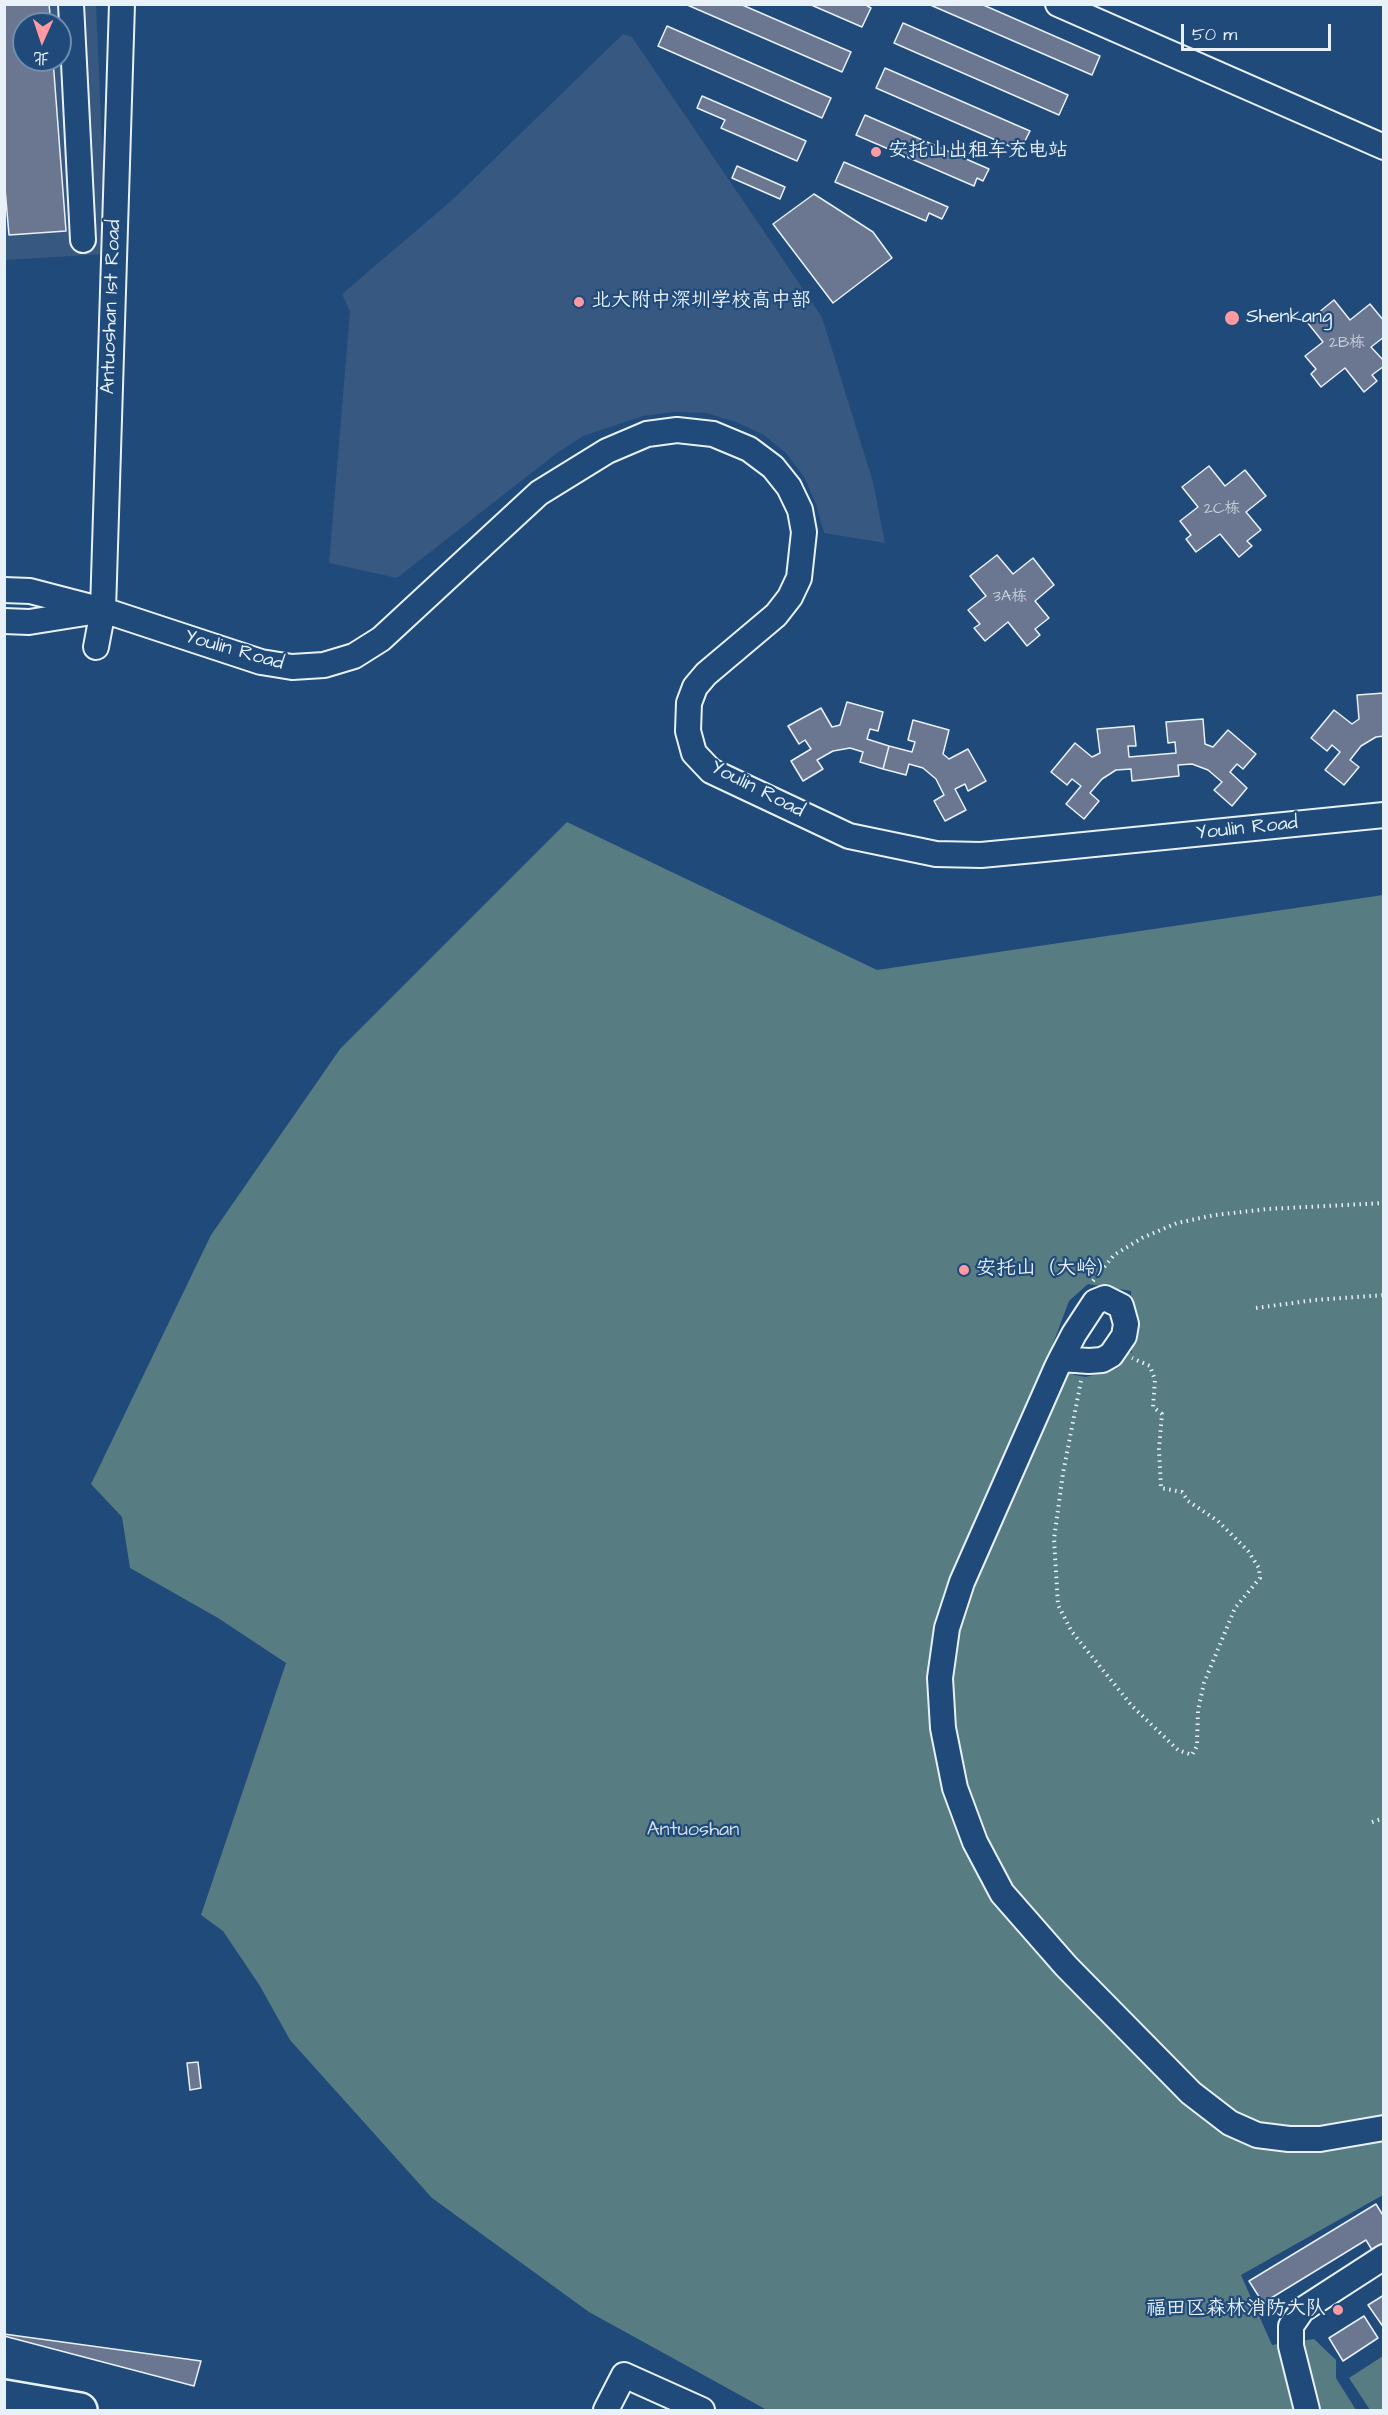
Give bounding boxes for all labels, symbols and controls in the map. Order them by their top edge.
north arrow [12,12,72,72]
scale bar [1184,12,1334,50]
text: 50 m [1192,22,1237,47]
text: 北 [33,47,50,69]
place label: 安托山出租车充电站 [888,140,1068,164]
marker: 安托山出租车充电站 [869,145,883,159]
street label: Antuoshan 1st Road [97,219,127,395]
place label: 北大附中深圳学校高中部 [591,290,811,314]
marker: 北大附中深圳学校高中部 [572,295,586,309]
place label: Shenkang [1246,306,1332,330]
marker: Shenkang [1223,309,1241,327]
house number: 2B栋 [1329,334,1365,354]
house number: 2C栋 [1204,500,1240,520]
house number: 3A栋 [993,588,1027,608]
street label: Youlin Road [182,625,286,677]
street label: Youlin Road [706,756,808,824]
street label: Youlin Road [1195,812,1299,846]
place label: 安托山（大岭） [976,1258,1116,1282]
marker: 安托山（大岭） [957,1263,971,1277]
park label: Antuoshan [647,1819,739,1843]
place label: 福田区森林消防大队 [1146,2298,1326,2322]
marker: 福田区森林消防大队 [1331,2303,1345,2317]

